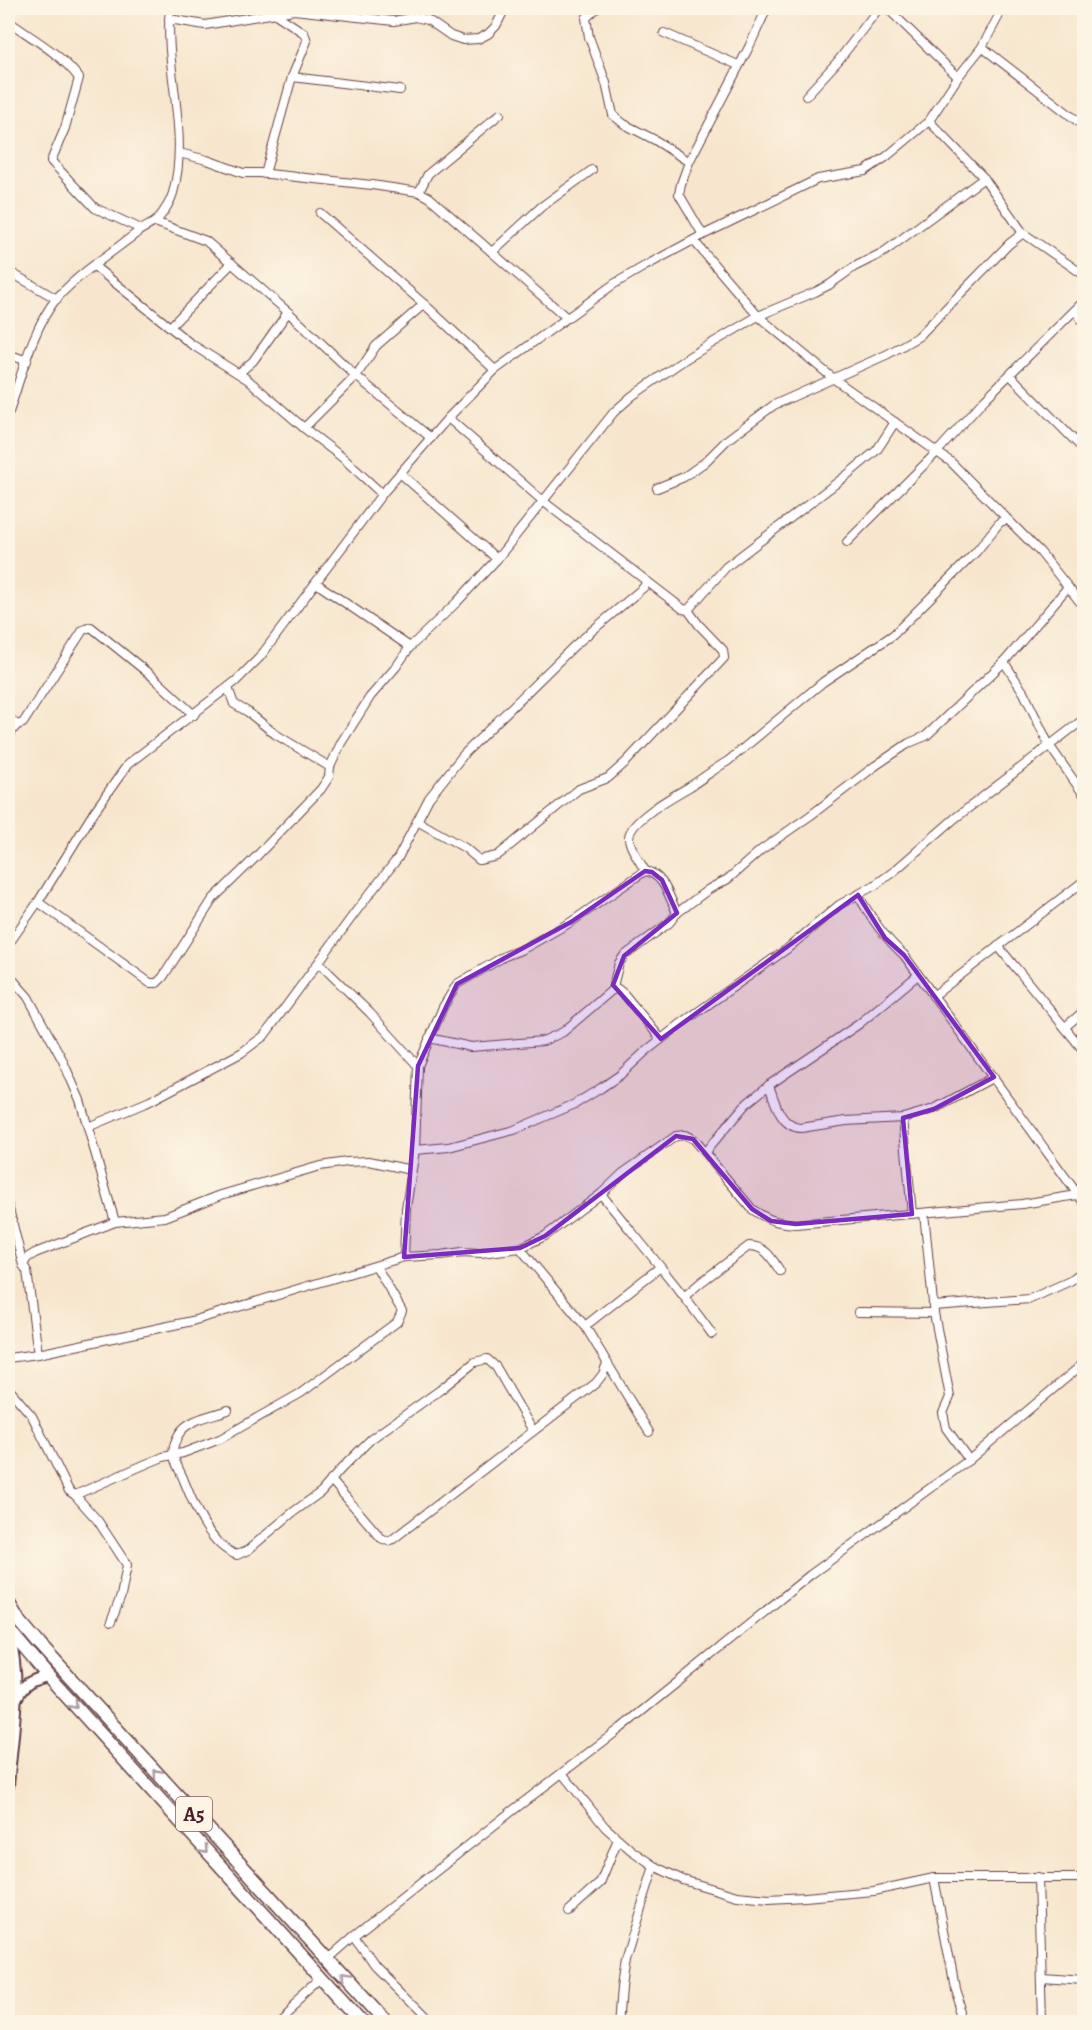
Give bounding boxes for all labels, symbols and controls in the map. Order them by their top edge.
one-way arrow [67,1698,78,1709]
one-way arrow [153,1770,164,1780]
road number: A5 [176,1797,212,1831]
one-way arrow [197,1843,208,1853]
one-way arrow [341,1976,352,1986]

